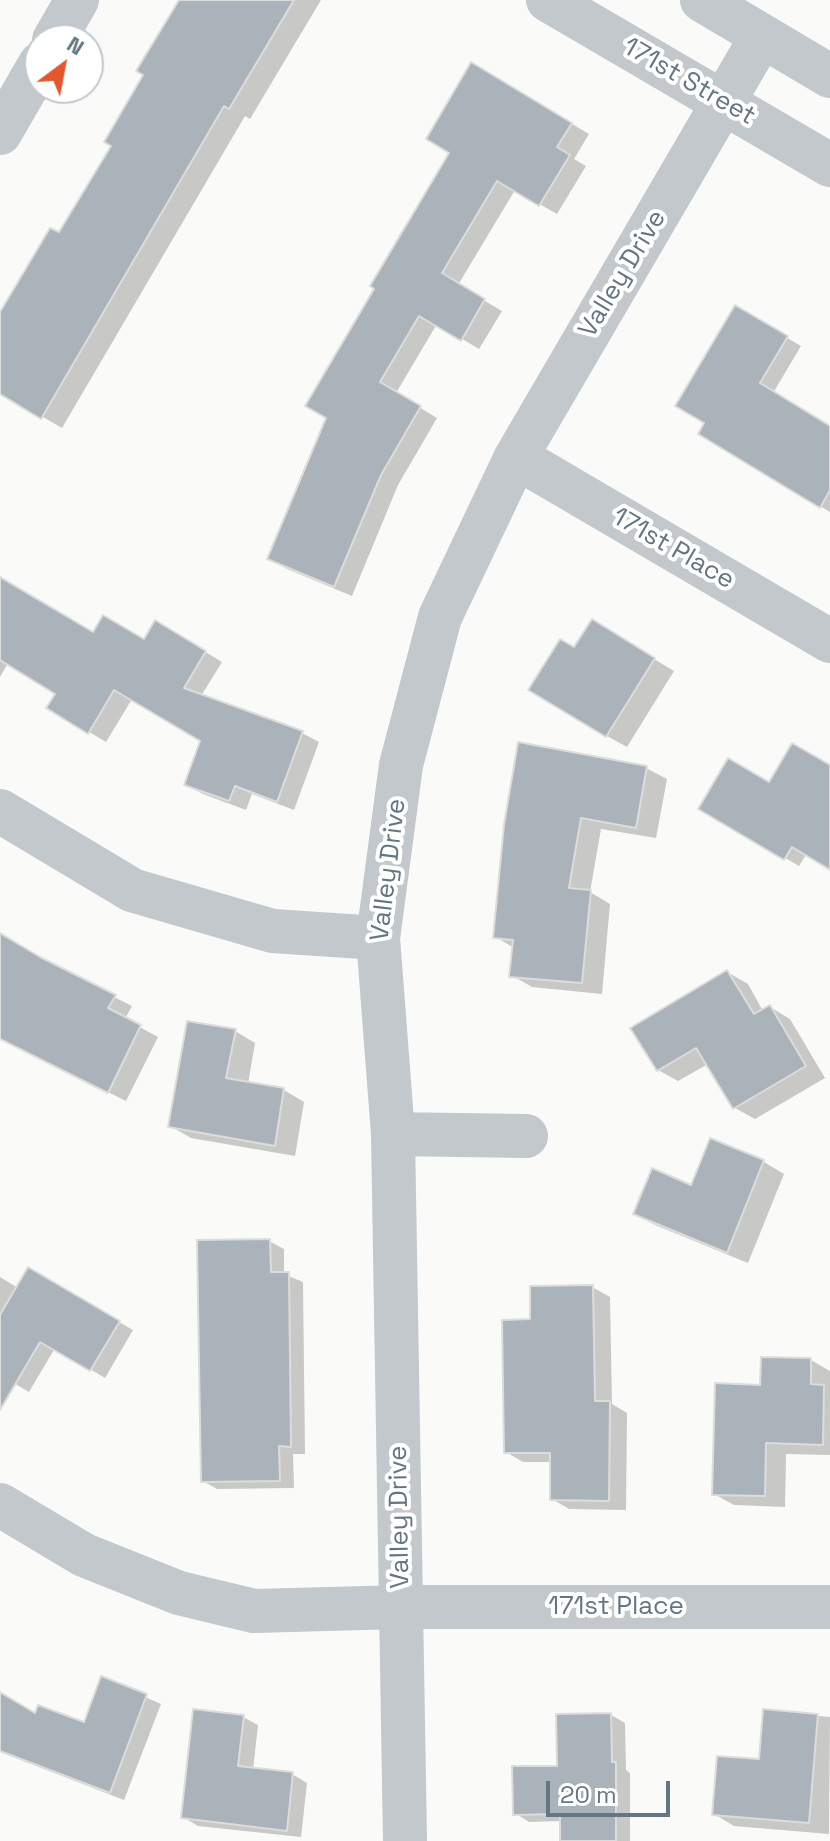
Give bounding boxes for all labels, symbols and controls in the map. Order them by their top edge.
north arrow [24,24,104,104]
text: N [62,30,89,61]
street label: 171st Street [617,32,761,132]
street label: Valley Drive [573,205,673,343]
street label: 171st Place [606,502,740,596]
street label: Valley Drive [365,797,413,943]
street label: Valley Drive [383,1445,417,1589]
street label: 171st Place [548,1591,684,1623]
scale bar [550,1765,674,1815]
text: 20 m [560,1779,617,1810]

